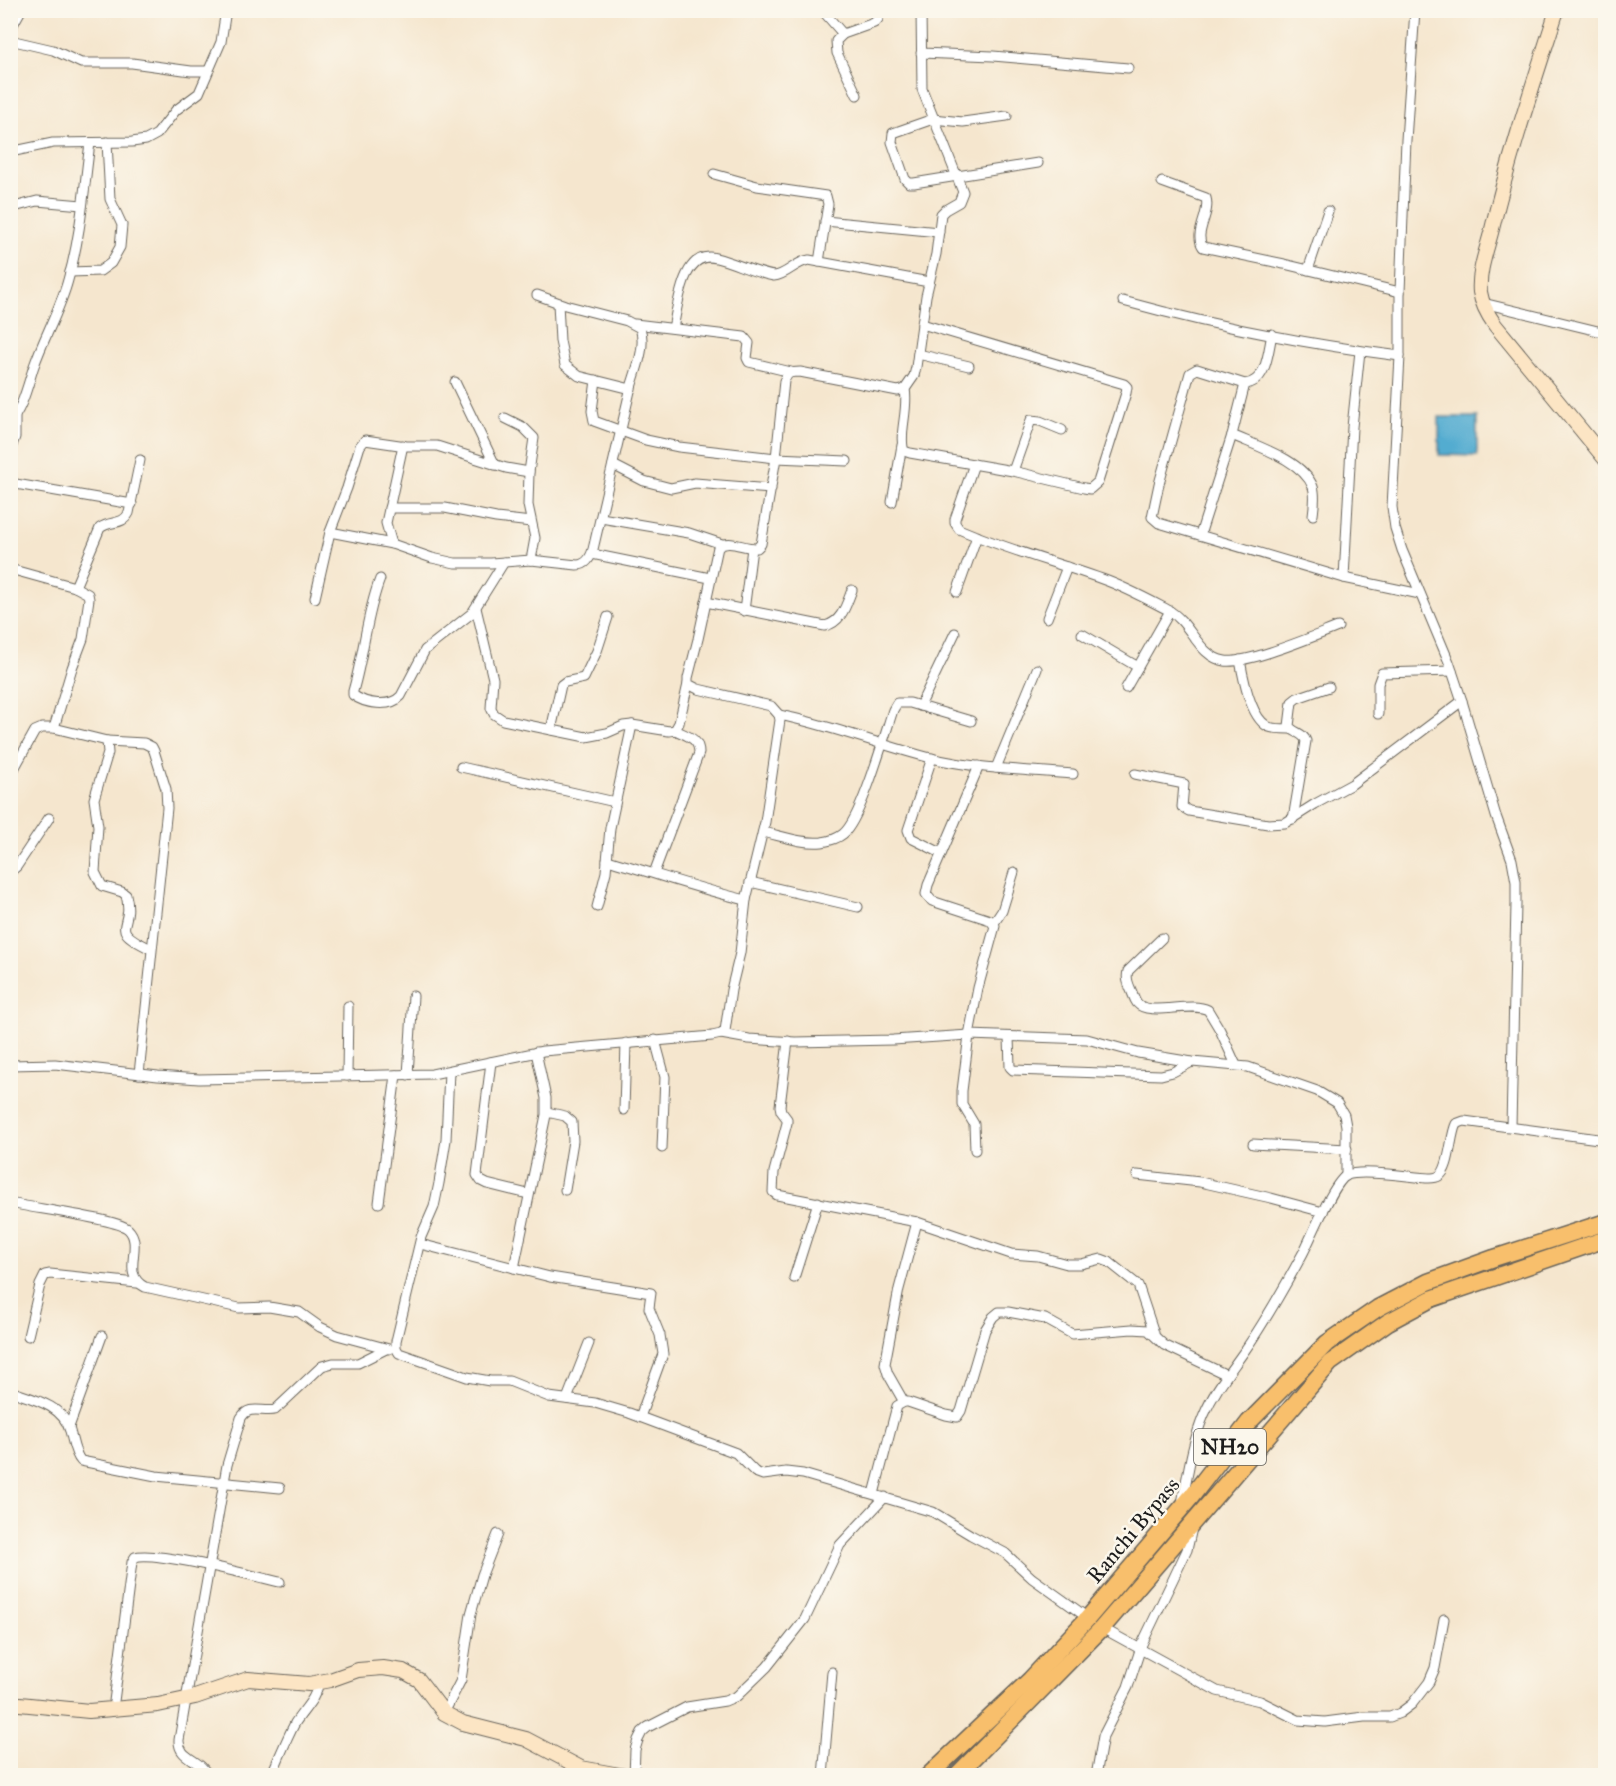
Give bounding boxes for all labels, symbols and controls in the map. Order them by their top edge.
road number: NH20 [1194,1429,1266,1465]
street label: Ranchi Bypass [1081,1471,1185,1589]

